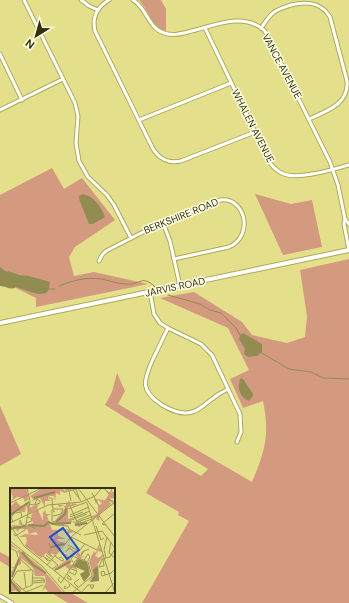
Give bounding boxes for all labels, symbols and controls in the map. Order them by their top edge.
north arrow [16,16,56,56]
street label: VANCE AVENUE [259,31,305,101]
text: N [23,36,37,52]
street label: WHALEN AVENUE [229,87,277,165]
street label: BERKSHIRE ROAD [142,195,220,237]
street label: JARVIS ROAD [144,274,206,300]
inset map [10,488,115,593]

